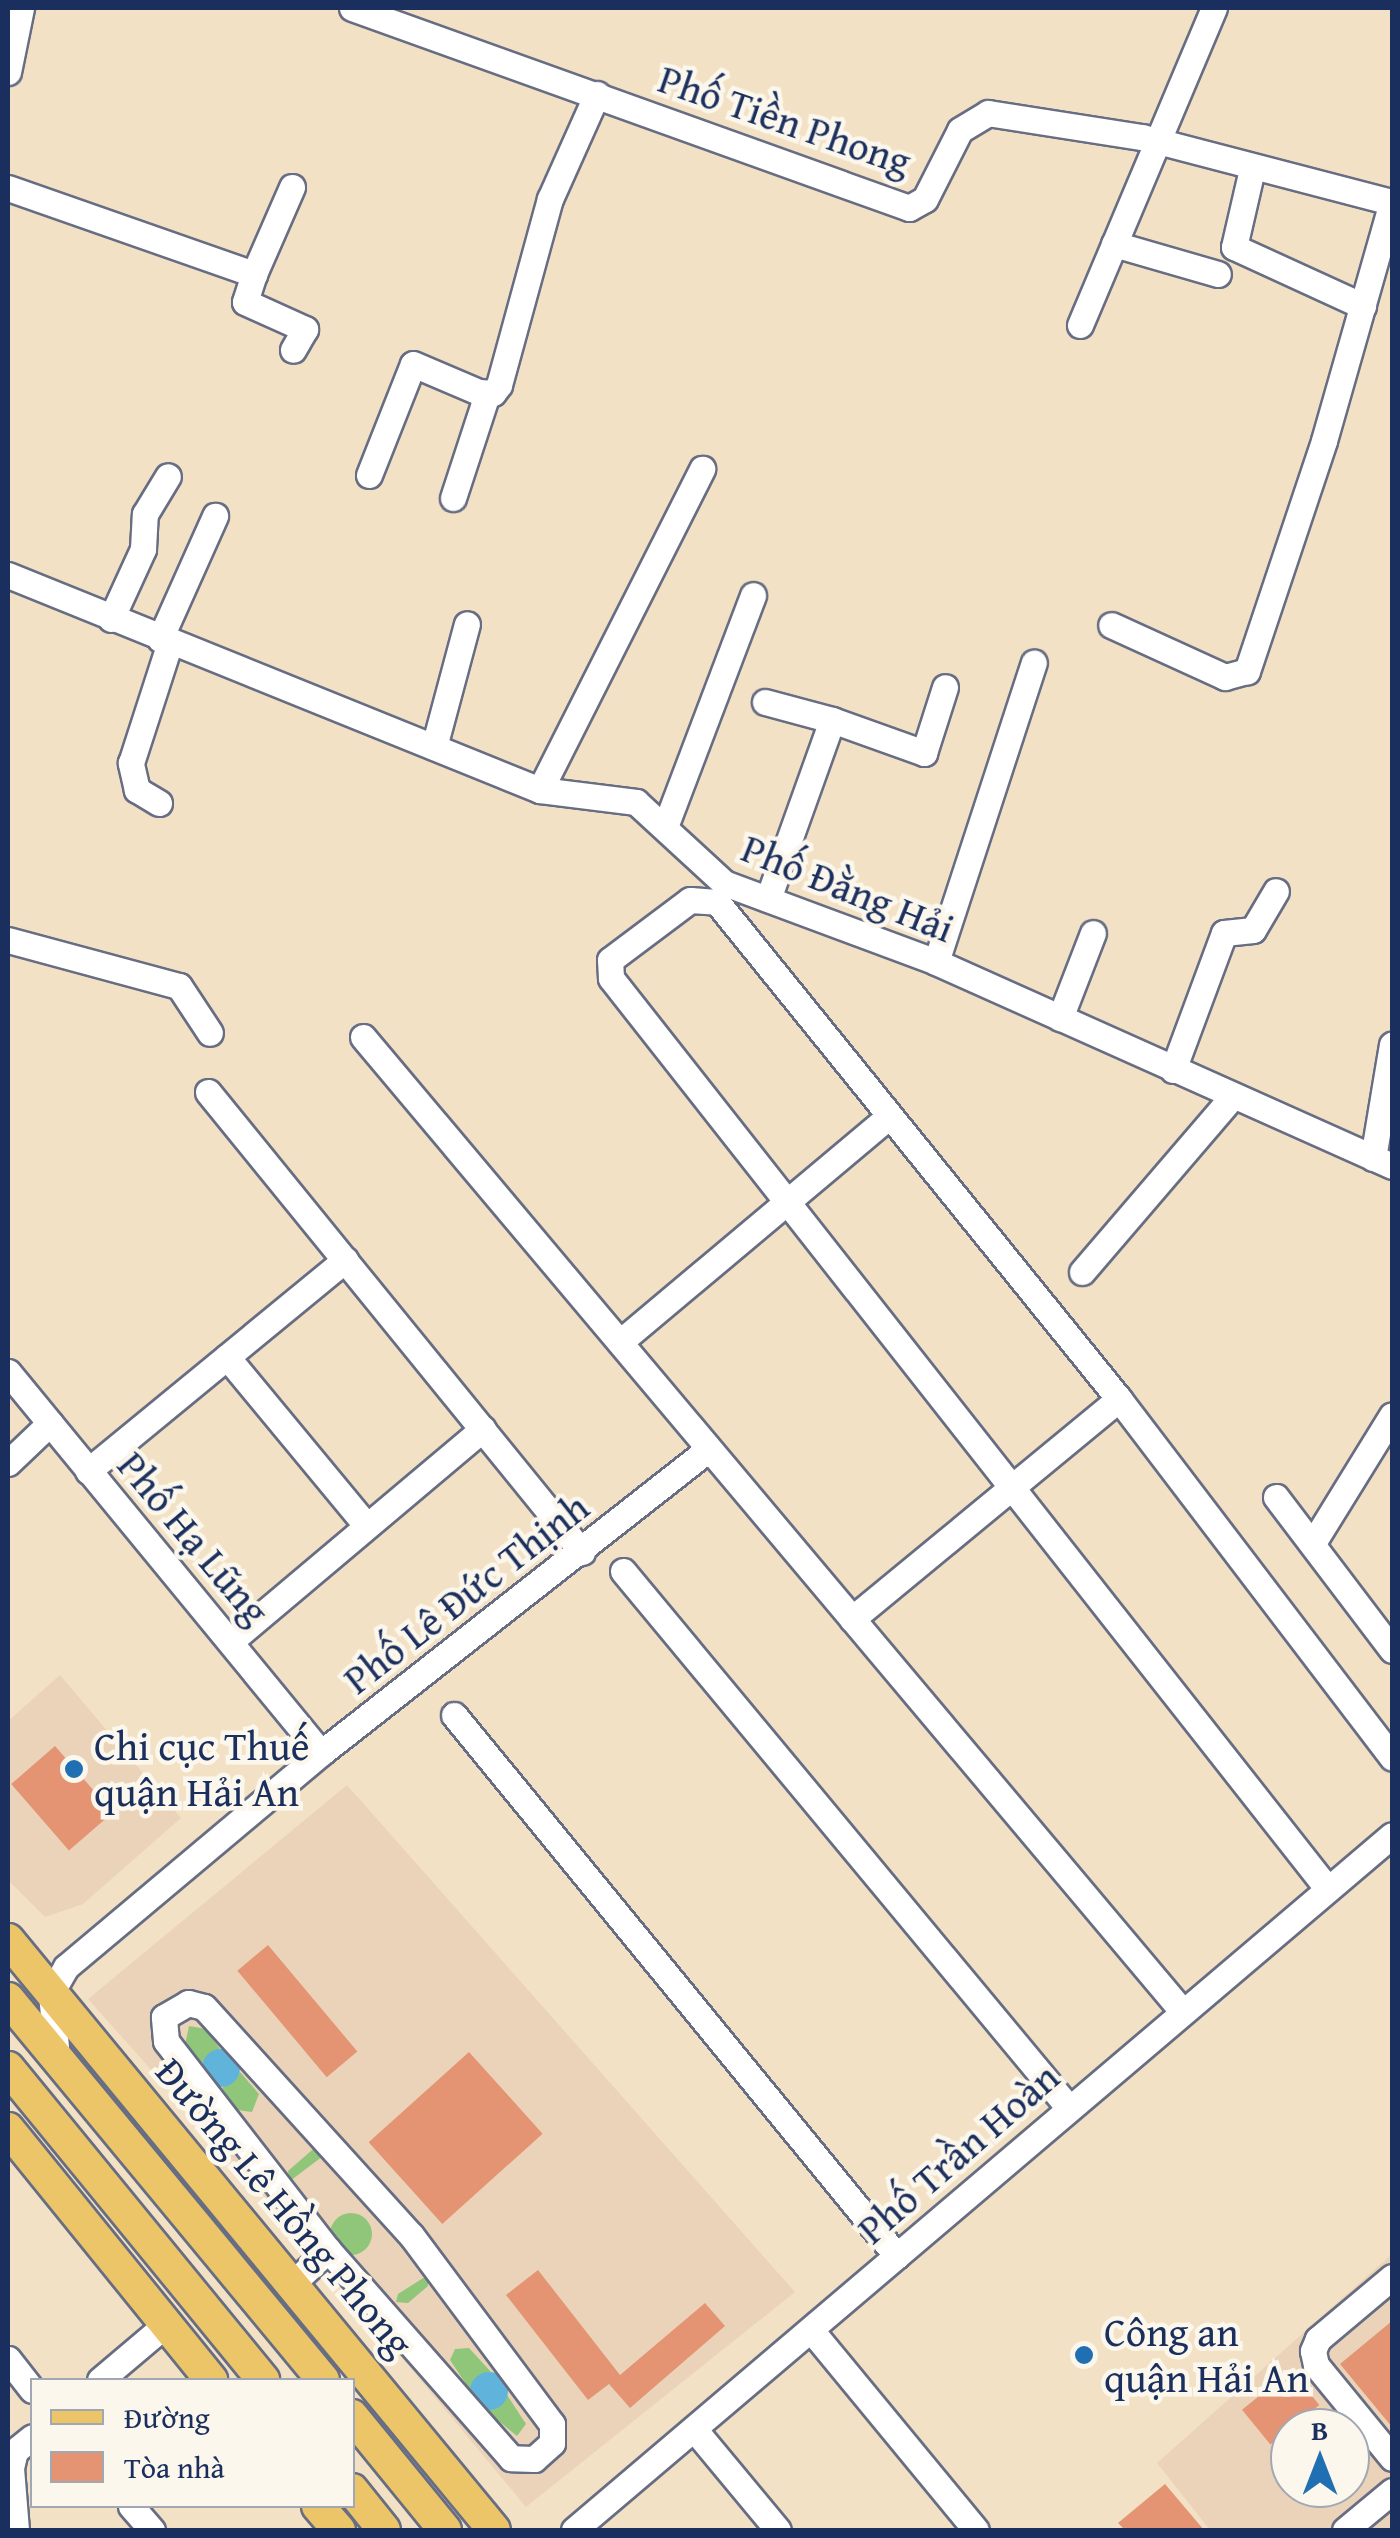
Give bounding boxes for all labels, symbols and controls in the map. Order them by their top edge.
street label: Phố Tiền Phong [653,54,917,186]
street label: Phố Đằng Hải [735,824,961,952]
street label: Phố Hạ Lũng [108,1442,280,1634]
street label: Phố Lê Đức Thịnh [334,1483,598,1703]
place label: Chi cục Thuế quận Hải An [94,1722,309,1816]
marker: Chi cục Thuế quận Hải An [63,1758,85,1780]
street label: Đường Lê Hồng Phong [146,2048,424,2366]
street label: Phố Trần Hoàn [848,2053,1068,2253]
place label: Công an quận Hải An [1104,2308,1309,2402]
marker: Công an quận Hải An [1073,2344,1095,2366]
legend [30,2378,355,2508]
text: Đường [124,2395,210,2439]
north arrow [1270,2408,1370,2508]
text: B [1311,2409,1329,2450]
text: Tòa nhà [124,2445,225,2489]

